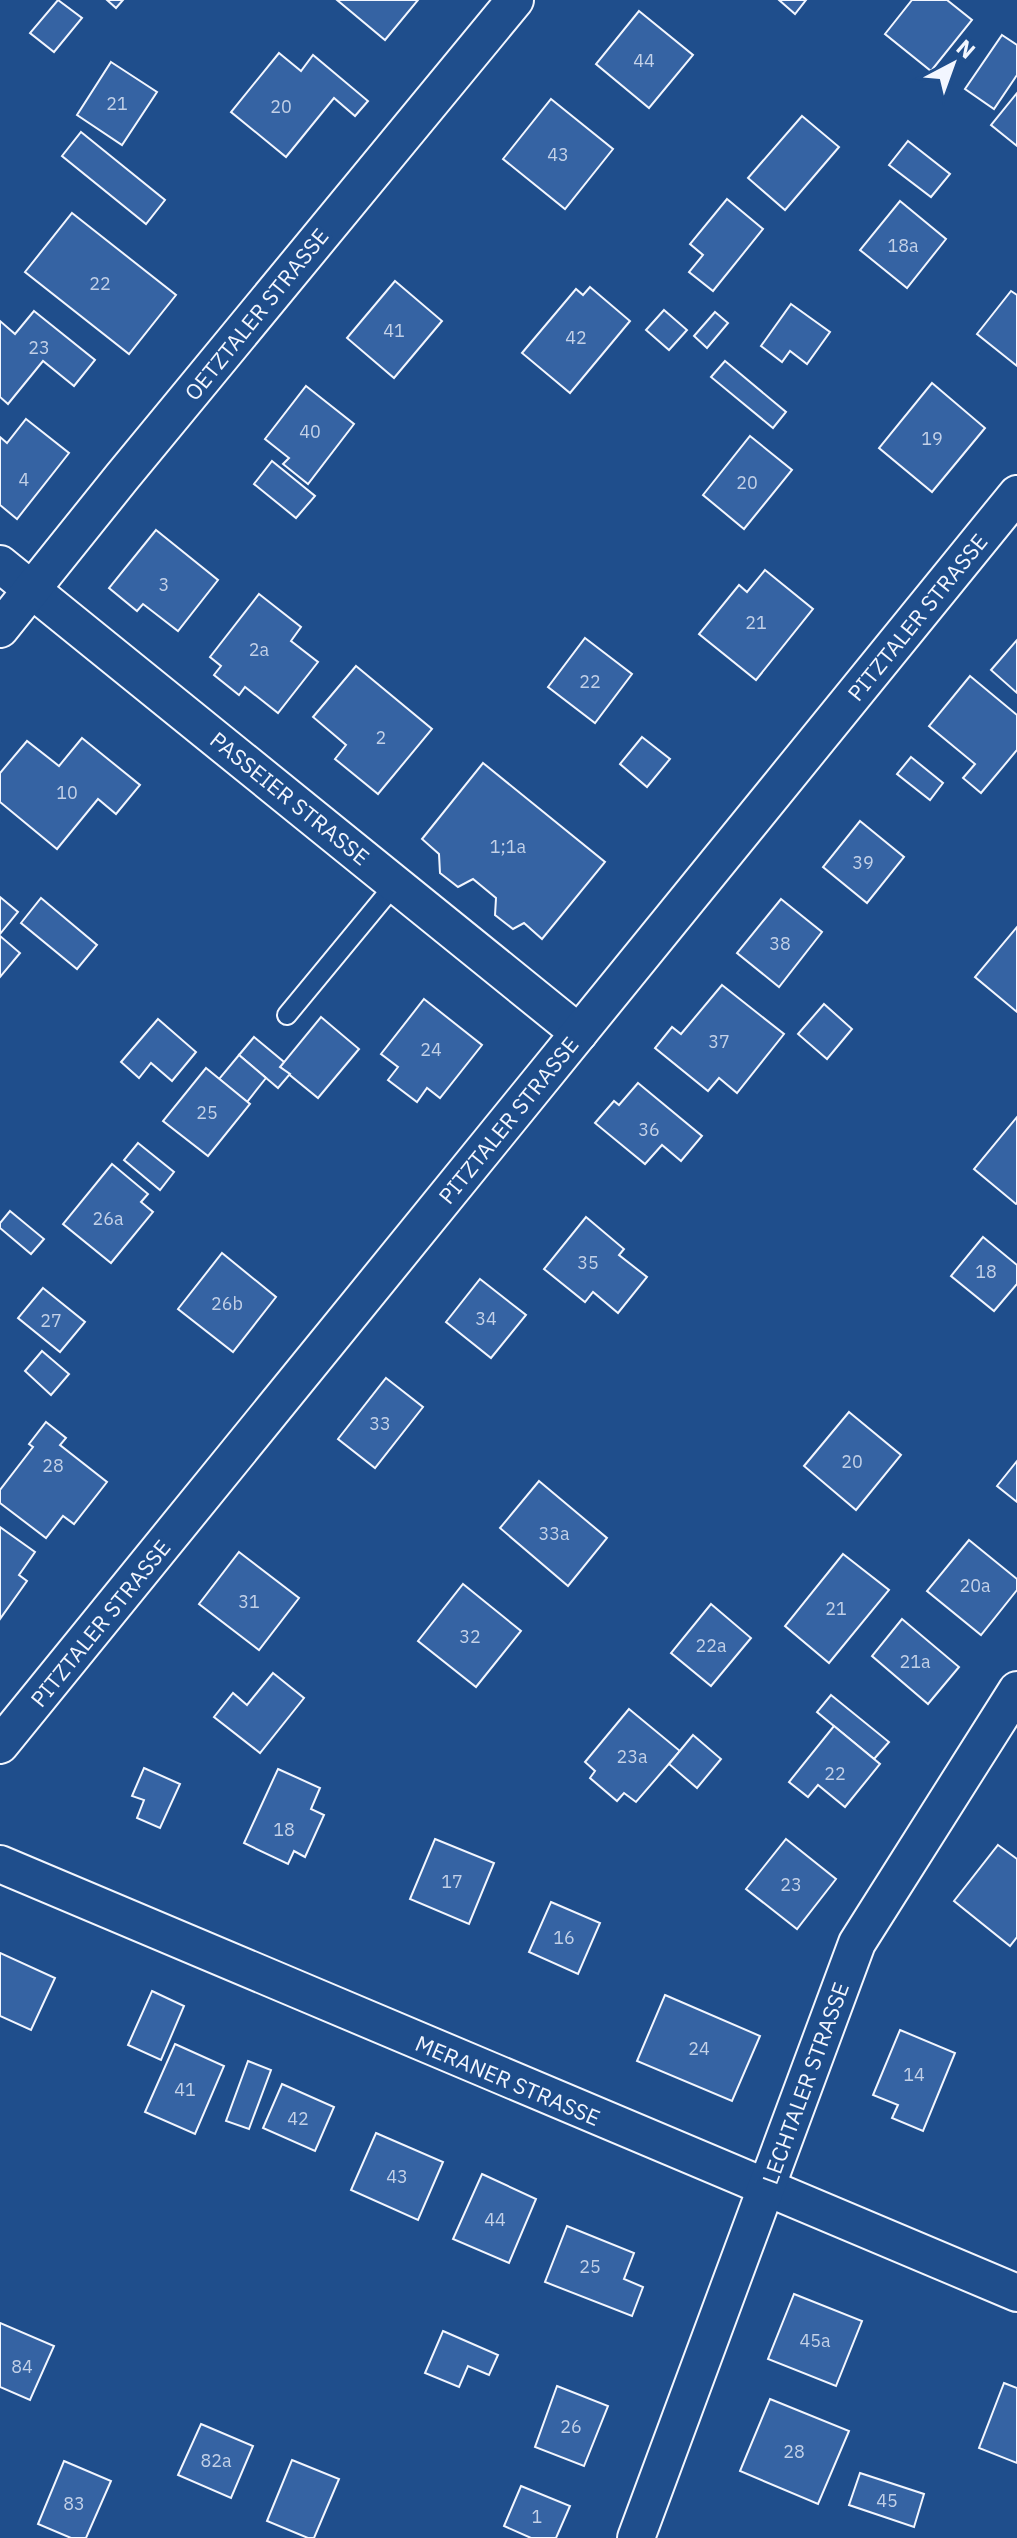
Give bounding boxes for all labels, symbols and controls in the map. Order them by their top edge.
north arrow [913,24,993,104]
text: N [951,32,982,65]
house number: 44 [633,49,655,72]
house number: 21 [106,92,128,115]
house number: 20 [270,95,292,118]
house number: 43 [547,143,569,166]
street label: OETZTALER STRASSE [178,222,334,406]
house number: 18a [887,234,919,257]
house number: 22 [89,272,111,295]
house number: 41 [383,319,405,342]
house number: 42 [565,326,587,349]
house number: 23 [28,336,50,359]
house number: 40 [299,420,321,443]
house number: 19 [921,427,943,450]
house number: 4 [19,468,30,491]
house number: 20 [736,471,758,494]
street label: PITZTALER STRASSE [841,527,993,707]
house number: 3 [159,573,169,596]
house number: 21 [745,611,767,634]
house number: 2a [249,638,270,661]
house number: 22 [579,670,601,693]
street label: PASSEIER STRASSE [204,725,376,871]
house number: 2 [376,726,386,749]
house number: 10 [56,781,78,804]
house number: 1;1a [490,835,527,858]
house number: 39 [852,851,874,874]
house number: 38 [769,932,791,955]
street label: PITZTALER STRASSE [432,1030,584,1210]
house number: 37 [708,1030,730,1053]
house number: 24 [420,1038,442,1061]
house number: 25 [196,1101,218,1124]
house number: 36 [638,1118,660,1141]
house number: 26a [92,1207,124,1230]
house number: 35 [577,1251,599,1274]
house number: 18 [975,1260,997,1283]
house number: 26b [211,1292,243,1315]
house number: 34 [475,1307,497,1330]
house number: 27 [40,1309,62,1332]
house number: 33 [369,1412,391,1435]
house number: 20 [841,1450,863,1473]
house number: 28 [42,1454,64,1477]
house number: 33a [538,1522,570,1545]
street label: PITZTALER STRASSE [24,1533,176,1713]
house number: 20a [959,1574,991,1597]
house number: 31 [238,1590,260,1613]
house number: 21 [825,1597,847,1620]
house number: 32 [459,1625,481,1648]
house number: 22a [695,1634,727,1657]
house number: 21a [899,1650,931,1673]
house number: 23a [616,1745,648,1768]
house number: 22 [824,1762,846,1785]
house number: 18 [273,1818,295,1841]
house number: 17 [441,1870,463,1893]
house number: 23 [780,1873,802,1896]
house number: 16 [553,1926,575,1949]
street label: LECHTALER STRASSE [755,1978,855,2188]
street label: MERANER STRASSE [411,2028,605,2132]
house number: 24 [688,2037,710,2060]
house number: 14 [903,2063,925,2086]
house number: 41 [174,2078,196,2101]
house number: 42 [287,2107,309,2130]
house number: 43 [386,2165,408,2188]
house number: 44 [484,2208,506,2231]
house number: 25 [579,2255,601,2278]
house number: 45a [799,2329,831,2352]
house number: 84 [11,2355,33,2378]
house number: 26 [560,2415,582,2438]
house number: 28 [783,2440,805,2463]
house number: 82a [200,2449,232,2472]
house number: 45 [876,2489,898,2512]
house number: 83 [63,2492,85,2515]
house number: 1 [532,2505,542,2528]

